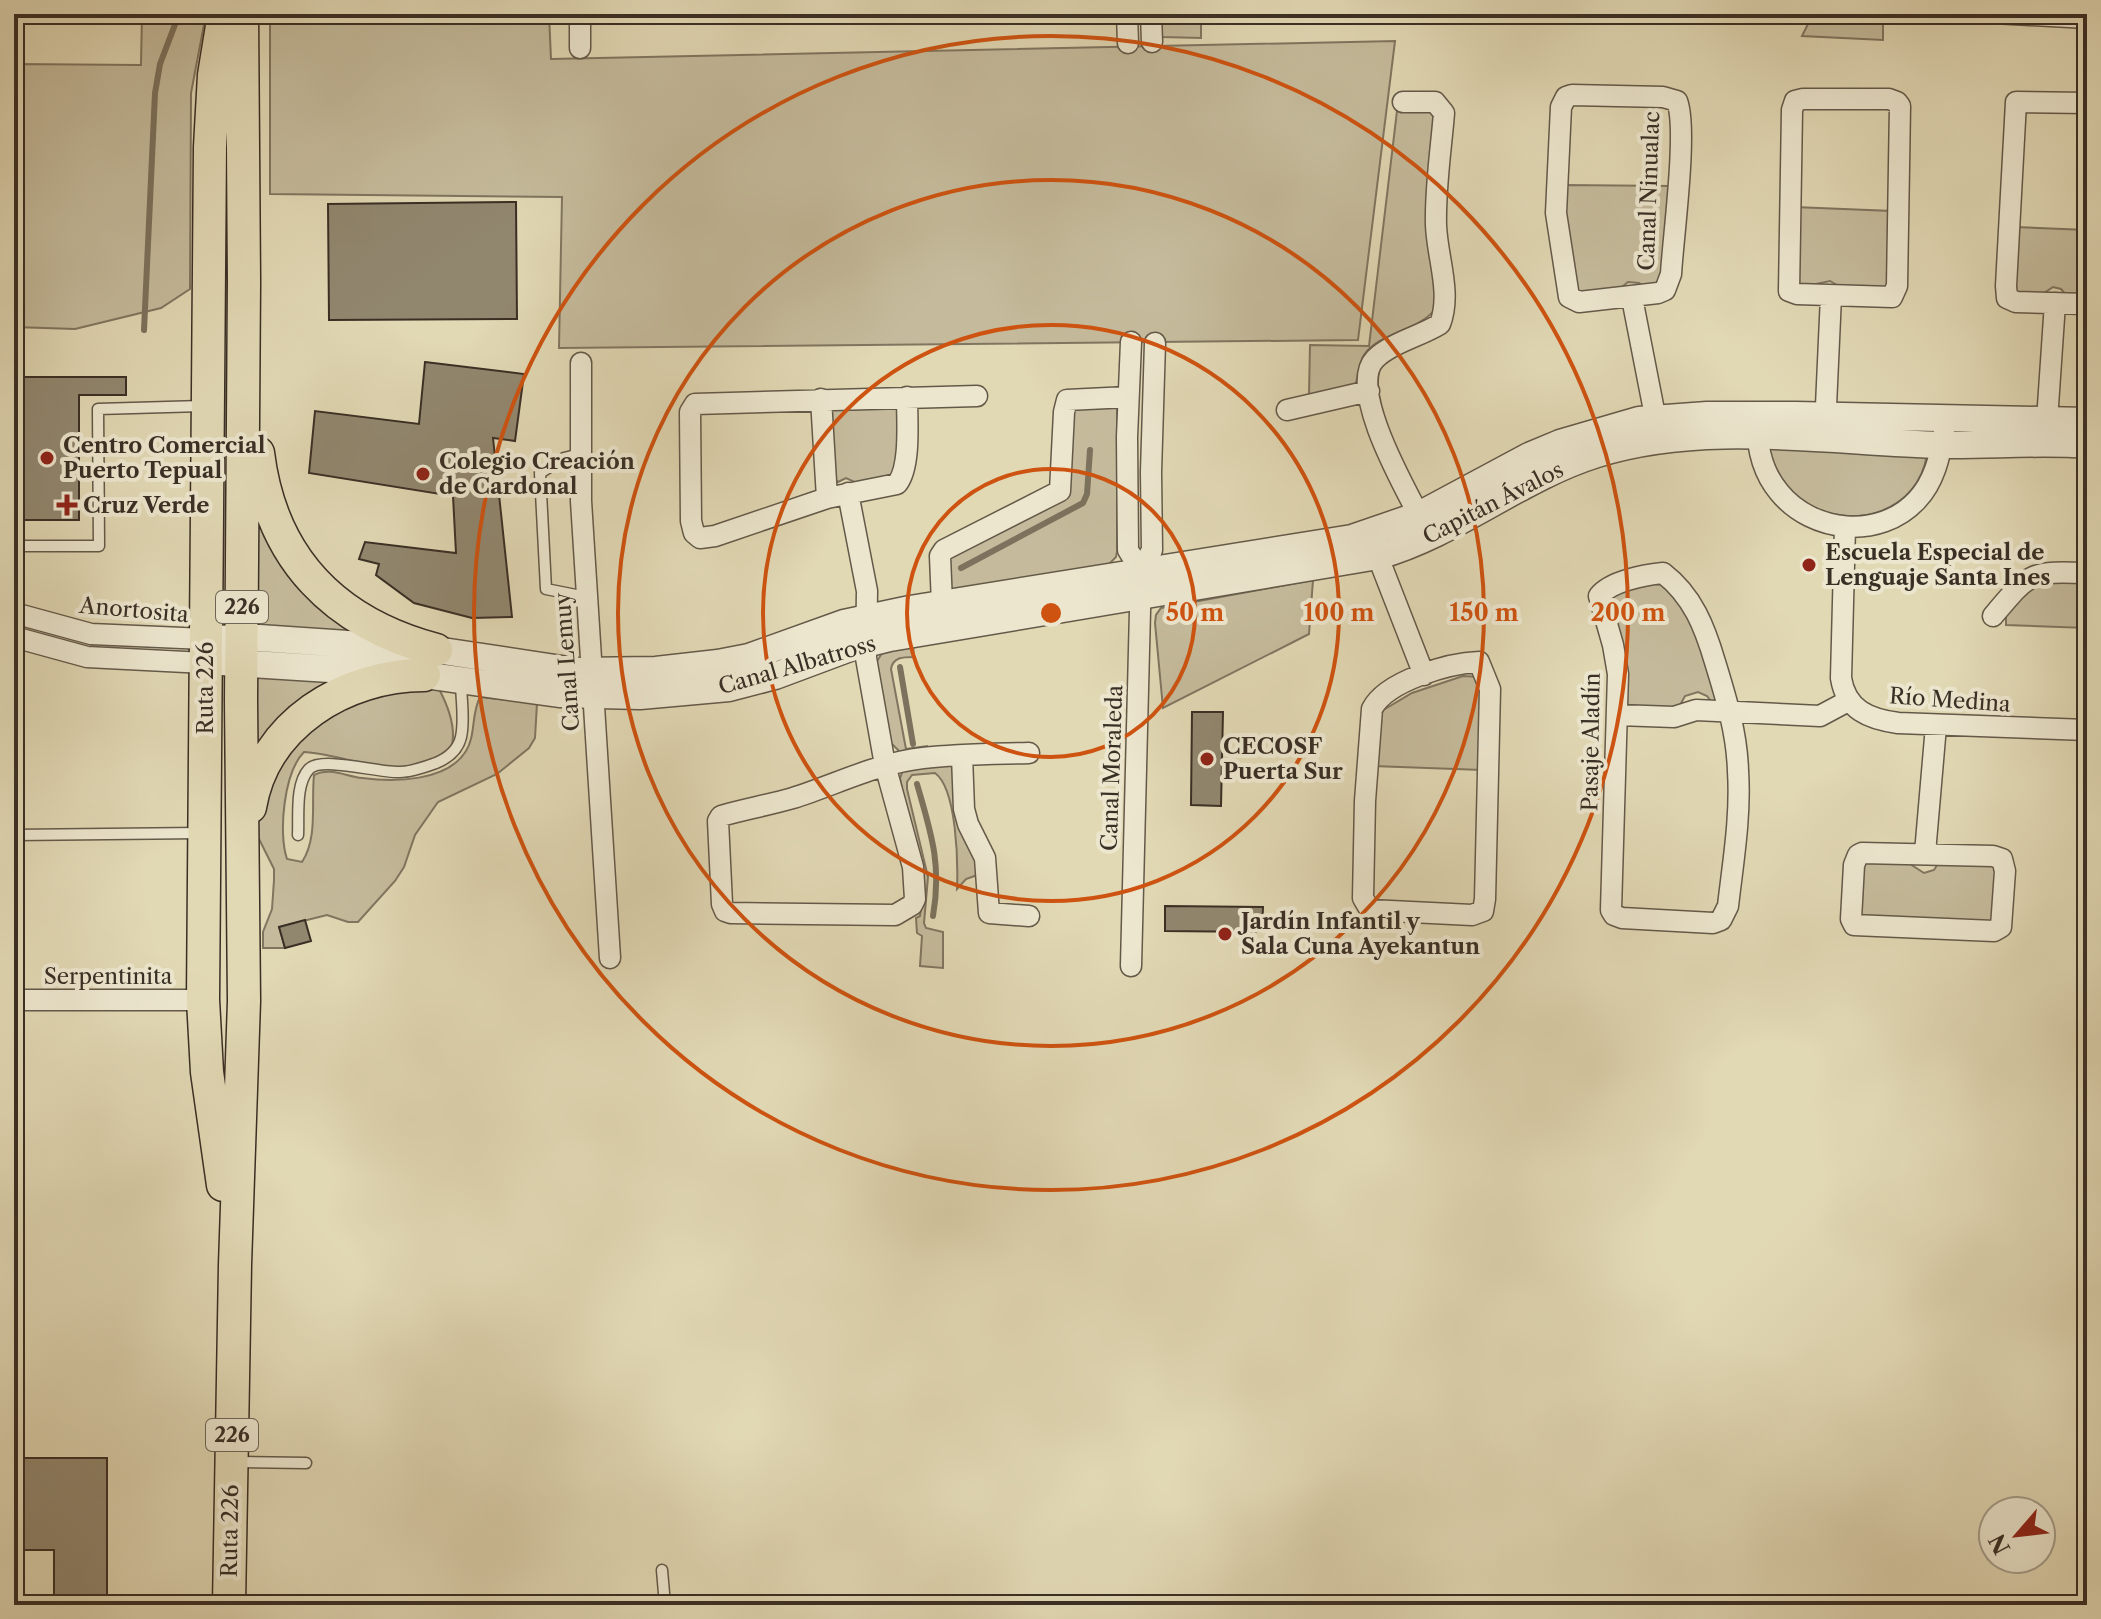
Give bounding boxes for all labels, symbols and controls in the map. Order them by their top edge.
street label: Canal Ninualac [1633,111,1665,271]
place label: Centro Comercial Puerto Tepual [63,432,266,484]
place label: Colegio Creación de Cardonal [439,448,635,500]
marker: Centro Comercial Puerto Tepual [38,449,56,467]
street label: Capitán Ávalos [1418,455,1568,550]
marker: Colegio Creación de Cardonal [414,465,432,483]
place label: Cruz Verde [83,492,210,519]
marker: Cruz Verde [58,496,76,514]
place label: Escuela Especial de Lenguaje Santa Ines [1825,539,2051,591]
marker: Escuela Especial de Lenguaje Santa Ines [1800,556,1818,574]
road number: 226 [216,591,268,623]
street label: Canal Lemuy [549,591,585,732]
street label: Anortosita [77,592,190,628]
text: 50 m [1166,598,1224,627]
text: 100 m [1303,598,1375,627]
text: 150 m [1449,598,1519,627]
text: 200 m [1591,598,1665,627]
centre of rings [1037,599,1065,627]
street label: Canal Albatross [715,630,879,700]
street label: Ruta 226 [192,641,219,734]
street label: Pasaje Aladín [1576,672,1606,812]
street label: Río Medina [1888,682,2012,718]
street label: Canal Moraleda [1096,684,1128,851]
place label: CECOSF Puerta Sur [1223,733,1343,785]
marker: CECOSF Puerta Sur [1198,750,1216,768]
place label: Jardín Infantil y Sala Cuna Ayekantun [1237,908,1480,960]
marker: Jardín Infantil y Sala Cuna Ayekantun [1216,925,1234,943]
street label: Serpentinita [44,963,173,990]
road number: 226 [206,1419,258,1451]
street label: Ruta 226 [216,1484,244,1578]
north arrow [1977,1495,2057,1575]
text: N [1983,1529,2016,1559]

